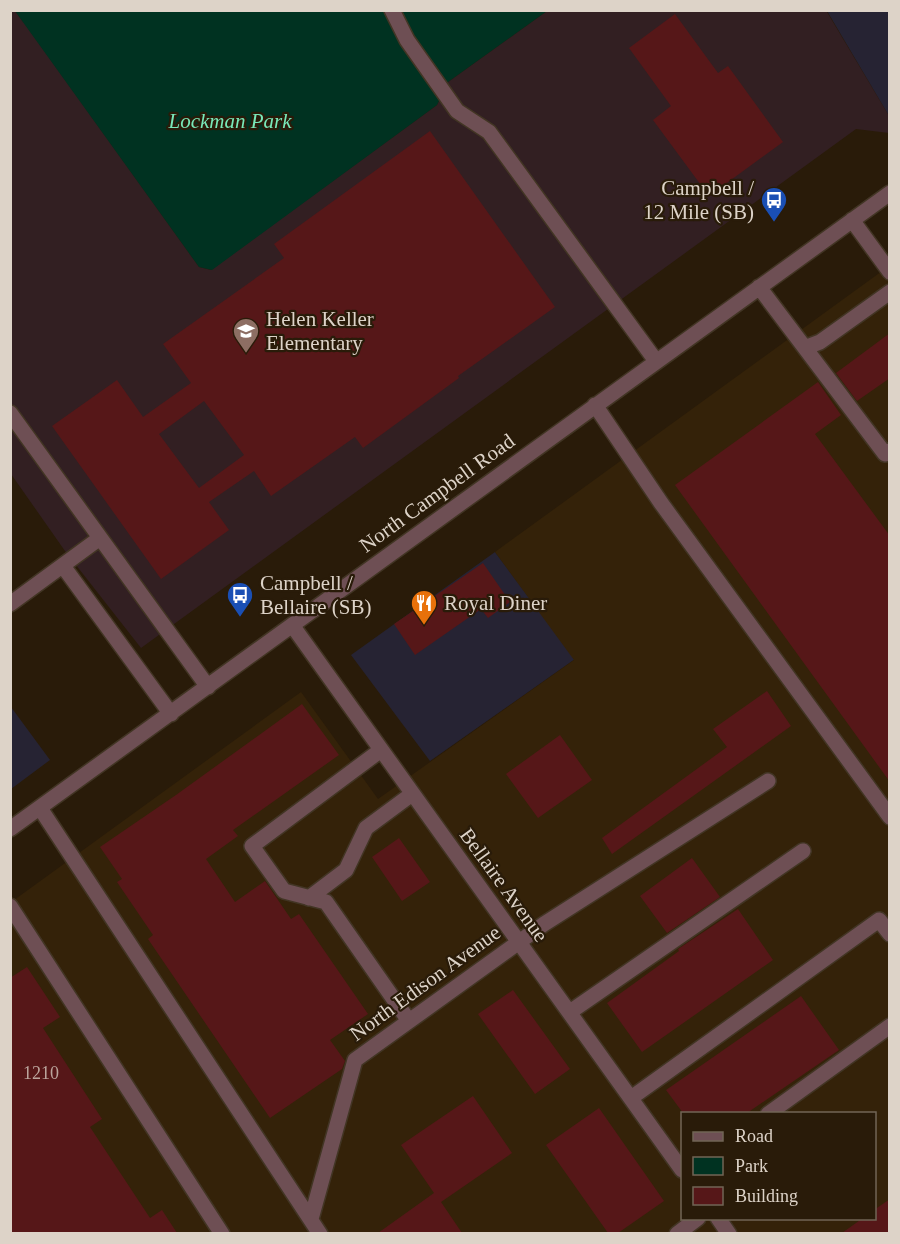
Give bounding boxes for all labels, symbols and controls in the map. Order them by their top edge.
park label: Lockman Park [167,109,292,133]
place label: Campbell / 12 Mile (SB) [643,176,754,224]
bus stop icon: Campbell / 12 Mile (SB) [759,185,789,223]
place label: Helen Keller Elementary [266,307,374,355]
school or university icon: Helen Keller Elementary [231,316,261,354]
street label: North Campbell Road [355,428,519,557]
place label: Campbell / Bellaire (SB) [260,571,371,619]
bus stop icon: Campbell / Bellaire (SB) [225,580,255,618]
restaurant icon: Royal Diner [409,588,439,626]
place label: Royal Diner [444,591,547,615]
street label: Bellaire Avenue [455,824,553,946]
street label: North Edison Avenue [345,920,505,1046]
house number: 1210 [23,1063,59,1083]
legend [681,1112,876,1220]
text: Road [735,1126,773,1146]
text: Park [735,1156,768,1176]
text: Building [735,1186,798,1206]

